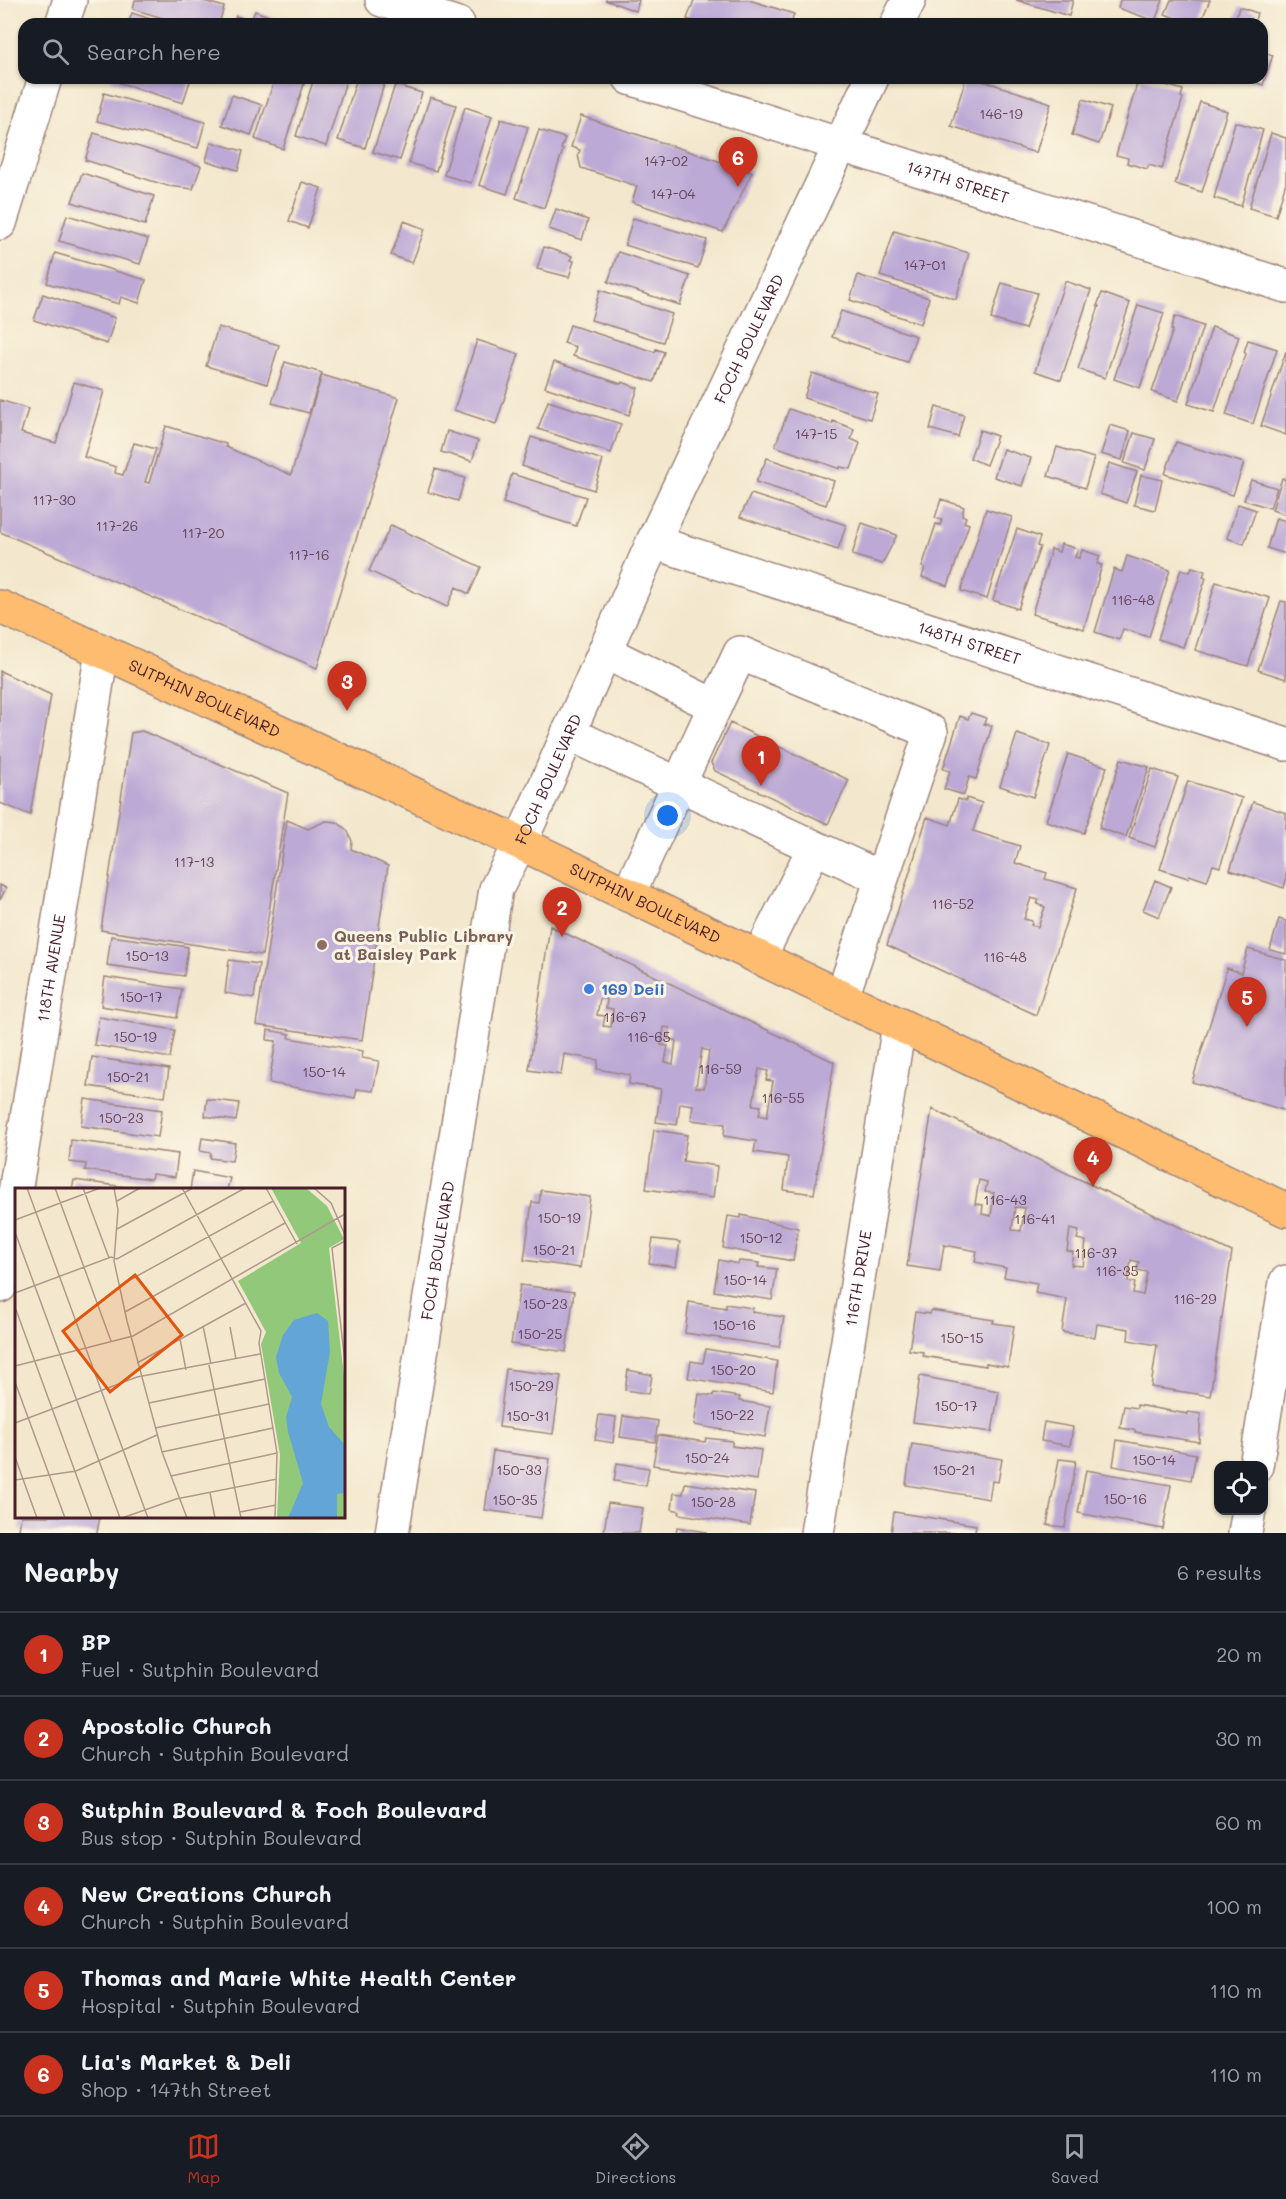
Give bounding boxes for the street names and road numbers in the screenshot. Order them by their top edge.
street label: 147TH STREET [904,155,1012,208]
street label: FOCH BOULEVARD [709,270,788,407]
street label: 148TH STREET [915,616,1024,669]
street label: SUTPHIN BOULEVARD [125,654,284,742]
street label: FOCH BOULEVARD [510,710,586,848]
street label: SUTPHIN BOULEVARD [567,857,724,948]
street label: 118TH AVENUE [32,912,70,1024]
street label: FOCH BOULEVARD [416,1179,459,1322]
street label: 116TH DRIVE [840,1229,876,1328]

